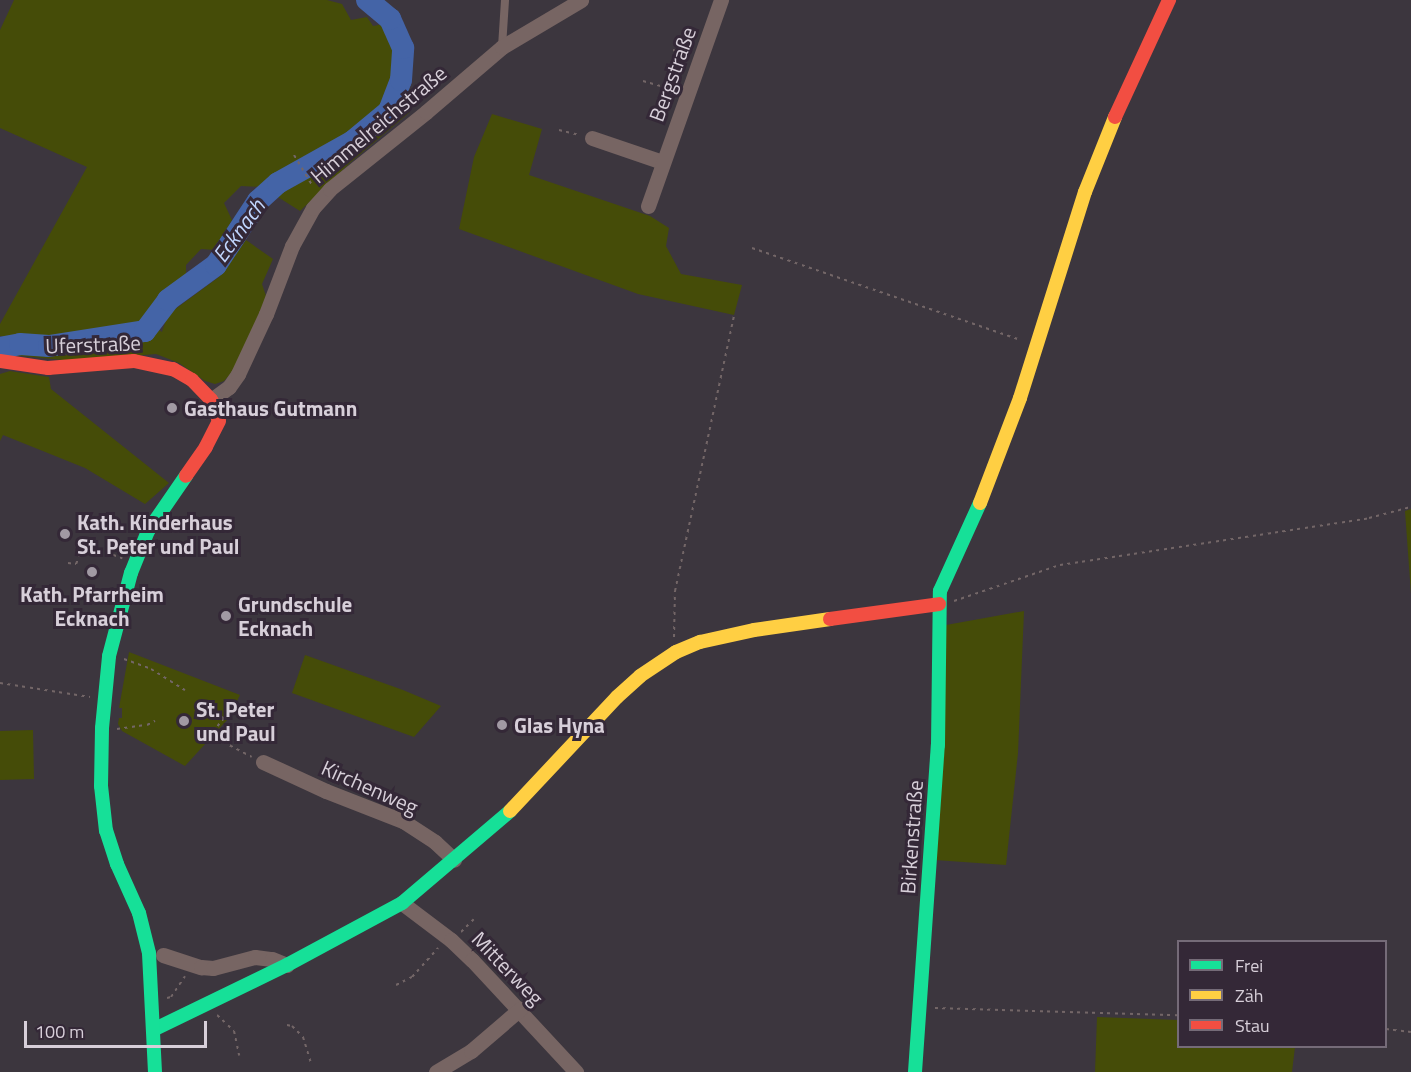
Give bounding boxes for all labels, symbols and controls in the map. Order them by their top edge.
street label: Bergstraße [643,23,701,125]
street label: Himmelreichstraße [305,60,451,188]
water label: Ecknach [207,194,271,268]
street label: Uferstraße [45,330,141,358]
place label: Gasthaus Gutmann [184,395,357,421]
marker: Gasthaus Gutmann [165,401,179,415]
place label: Kath. Kinderhaus St. Peter und Paul [77,509,239,559]
marker: Kath. Kinderhaus St. Peter und Paul [58,527,72,541]
marker: Kath. Pfarrheim Ecknach [85,565,99,579]
place label: Kath. Pfarrheim Ecknach [20,581,164,631]
place label: Grundschule Ecknach [238,591,352,641]
marker: Grundschule Ecknach [219,609,233,623]
place label: St. Peter und Paul [196,696,276,746]
place label: Glas Hyna [514,712,605,738]
marker: St. Peter und Paul [177,714,191,728]
marker: Glas Hyna [495,718,509,732]
street label: Kirchenweg [318,755,422,819]
street label: Birkenstraße [894,779,928,895]
street label: Mitterweg [467,926,549,1010]
legend [1177,940,1387,1048]
text: Frei [1235,952,1263,979]
text: Zäh [1235,982,1263,1009]
scale bar [27,1009,210,1047]
text: Stau [1235,1012,1270,1039]
text: 100 m [35,1018,84,1045]

